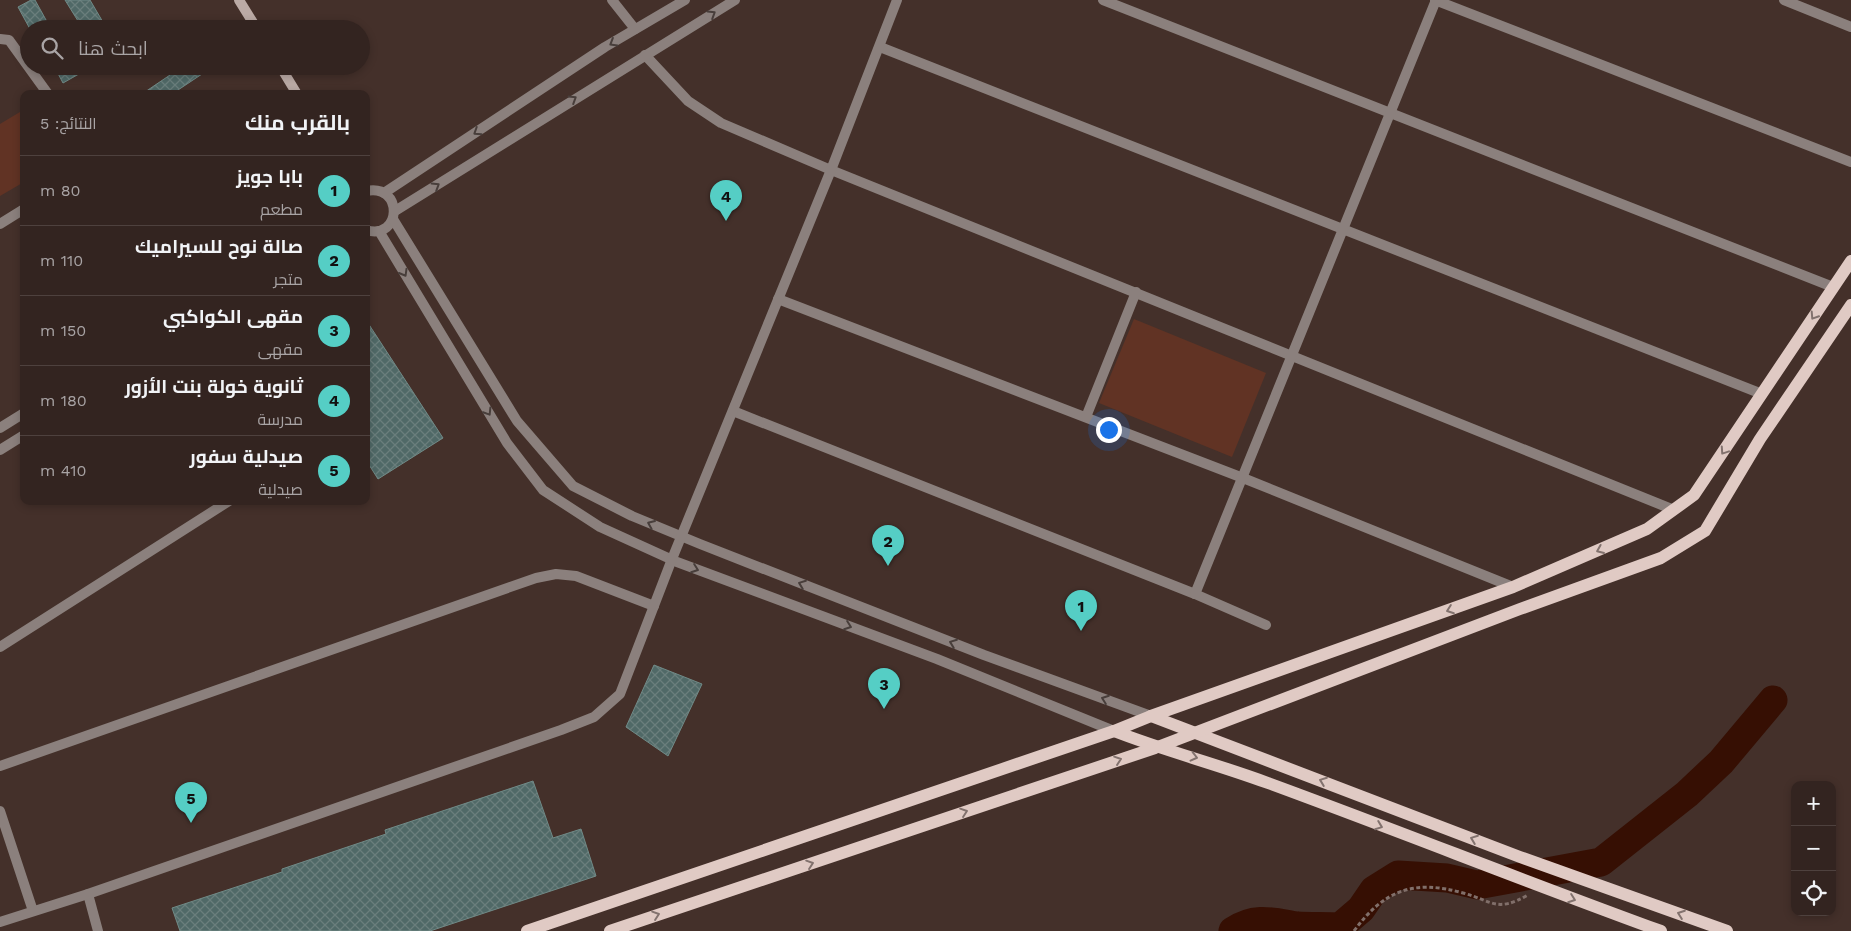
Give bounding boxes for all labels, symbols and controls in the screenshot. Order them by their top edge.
one-way arrow [707,11,716,21]
search box [20,20,370,75]
icon: search [38,34,66,62]
one-way arrow [609,36,618,46]
text: ابحث هنا [78,37,148,60]
one-way arrow [568,96,577,106]
text: بالقرب منك [245,110,350,135]
text: النتائج: 5 [40,114,97,133]
one-way arrow [473,126,483,135]
text: بابا جويز [236,165,303,188]
pin: 4 [710,180,742,221]
text: 80 m [40,181,81,200]
text: 1 [331,181,337,200]
one-way arrow [430,182,439,192]
text: مطعم [260,200,303,219]
text: صالة نوح للسيراميك [135,235,303,258]
text: 110 m [40,251,83,270]
text: 2 [329,251,339,270]
one-way arrow [398,268,408,277]
text: متجر [274,270,303,289]
text: مقهى الكواكبي [163,305,303,328]
one-way arrow [1811,310,1820,319]
text: 150 m [40,321,86,340]
text: 3 [329,321,339,340]
text: مقهى [258,340,303,359]
text: ثانوية خولة بنت الأزور [125,375,303,398]
text: 180 m [40,391,87,410]
text: 4 [329,391,339,410]
one-way arrow [481,407,491,416]
text: مدرسة [257,410,303,429]
your location [1096,417,1122,443]
text: صيدلية سفور [190,445,303,468]
one-way arrow [1721,445,1730,455]
text: 410 m [40,461,86,480]
text: 5 [329,461,339,480]
text: صيدلية [258,480,303,499]
one-way arrow [647,519,655,529]
pin: 2 [872,525,904,566]
one-way arrow [1596,543,1605,554]
one-way arrow [691,563,699,573]
one-way arrow [798,580,806,590]
pin: 1 [1065,590,1097,631]
one-way arrow [1446,604,1454,614]
one-way arrow [843,620,852,630]
one-way arrow [949,638,958,649]
pin: 3 [868,668,900,709]
one-way arrow [1102,695,1110,705]
one-way arrow [1189,751,1198,762]
one-way arrow [1113,756,1122,766]
one-way arrow [1319,777,1327,787]
map controls [1791,781,1836,916]
button: + [1791,781,1836,826]
pin: 5 [175,782,207,823]
one-way arrow [959,808,968,818]
one-way arrow [1374,819,1383,830]
button: − [1791,826,1836,871]
one-way arrow [1471,835,1479,845]
one-way arrow [805,859,814,869]
button: locate [1791,871,1836,916]
one-way arrow [1567,893,1575,903]
one-way arrow [1677,910,1686,920]
one-way arrow [651,911,660,921]

